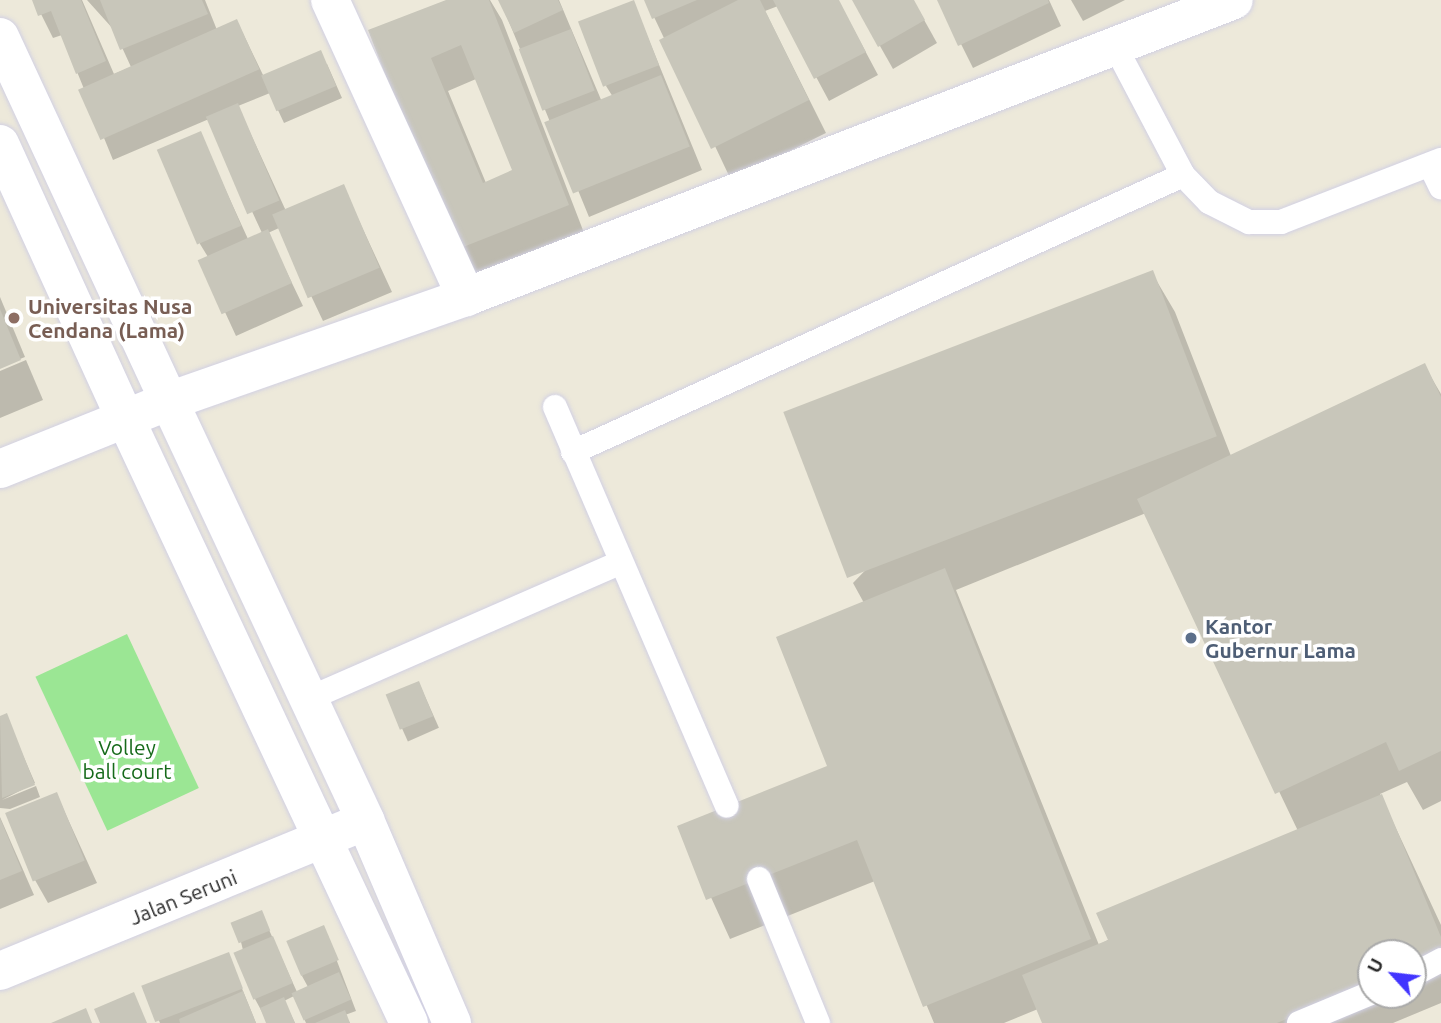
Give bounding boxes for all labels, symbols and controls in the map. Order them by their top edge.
place label: Universitas Nusa Cendana (Lama) [28,293,192,343]
marker: Universitas Nusa Cendana (Lama) [6,310,22,326]
place label: Kantor Gubernur Lama [1205,613,1356,663]
marker: Kantor Gubernur Lama [1183,630,1199,646]
park label: Volley ball court [82,734,172,784]
street label: Jalan Seruni [125,864,241,930]
north arrow [1357,939,1427,1009]
text: U [1362,954,1388,976]

